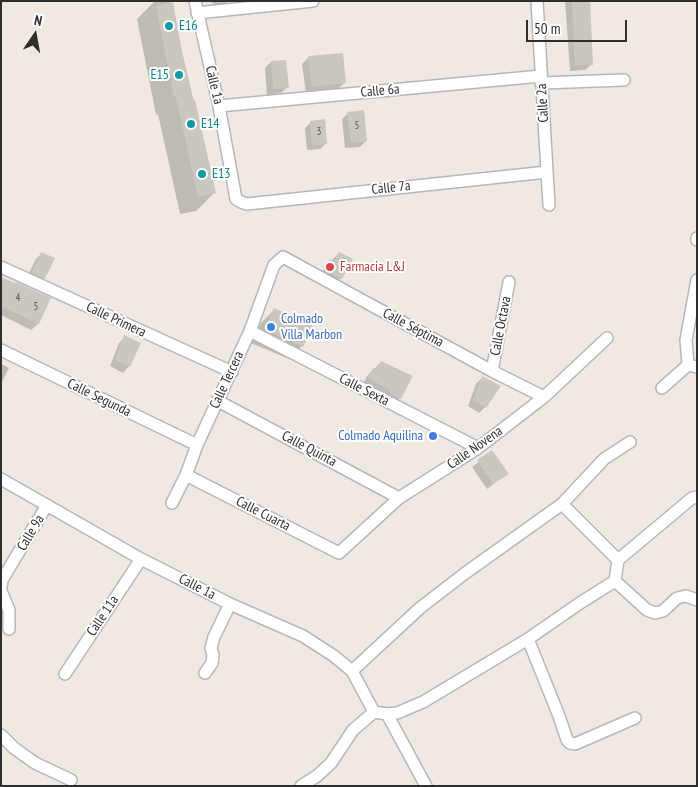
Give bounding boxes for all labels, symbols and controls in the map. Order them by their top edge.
north arrow [10,10,60,60]
scale bar [528,10,629,42]
text: N [33,11,44,30]
place label: E16 [179,18,198,34]
text: 50 m [534,19,560,38]
marker: E16 [163,20,175,32]
street label: Calle 1a [201,64,227,106]
place label: E15 [150,67,169,83]
marker: E15 [173,69,185,81]
street label: Calle 6a [360,81,400,101]
street label: Calle 2a [534,83,552,123]
place label: E14 [201,116,220,132]
marker: E14 [185,118,197,130]
house number: 5 [355,119,359,133]
house number: 3 [317,125,321,139]
place label: E13 [212,166,231,182]
marker: E13 [196,168,208,180]
street label: Calle 7a [371,178,411,198]
place label: Farmacia L&J [340,259,405,275]
marker: Farmacia L&J [324,261,336,273]
house number: 4 [16,291,20,305]
street label: Calle Octava [487,295,515,357]
street label: Calle Primera [83,299,149,341]
house number: 5 [34,300,38,314]
street label: Calle Séptima [380,305,446,351]
place label: Colmado Villa Marbon [281,311,342,344]
marker: Colmado Villa Marbon [265,321,277,333]
street label: Calle Tercera [206,349,248,411]
street label: Calle Sexta [336,370,392,410]
street label: Calle Segunda [64,375,134,421]
street label: Calle Novena [444,423,506,473]
street label: Calle Quinta [279,428,339,470]
place label: Colmado Aquilina [338,428,423,444]
marker: Colmado Aquilina [427,430,439,442]
street label: Calle Cuarta [233,493,293,535]
street label: Calle 9a [14,512,48,554]
street label: Calle 1a [176,571,218,603]
street label: Calle 11a [83,593,123,639]

